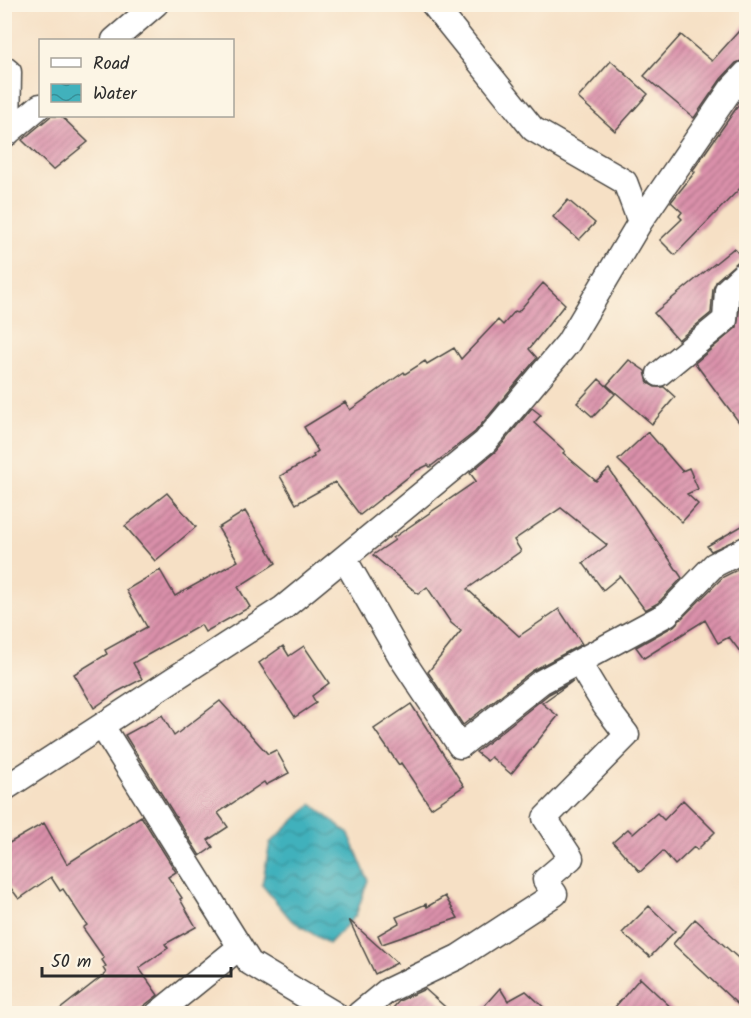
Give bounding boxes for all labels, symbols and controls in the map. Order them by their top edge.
legend [39,39,234,117]
text: Road [93,50,130,79]
text: Water [93,80,138,109]
scale bar [42,940,231,978]
text: 50 m [51,948,91,977]

